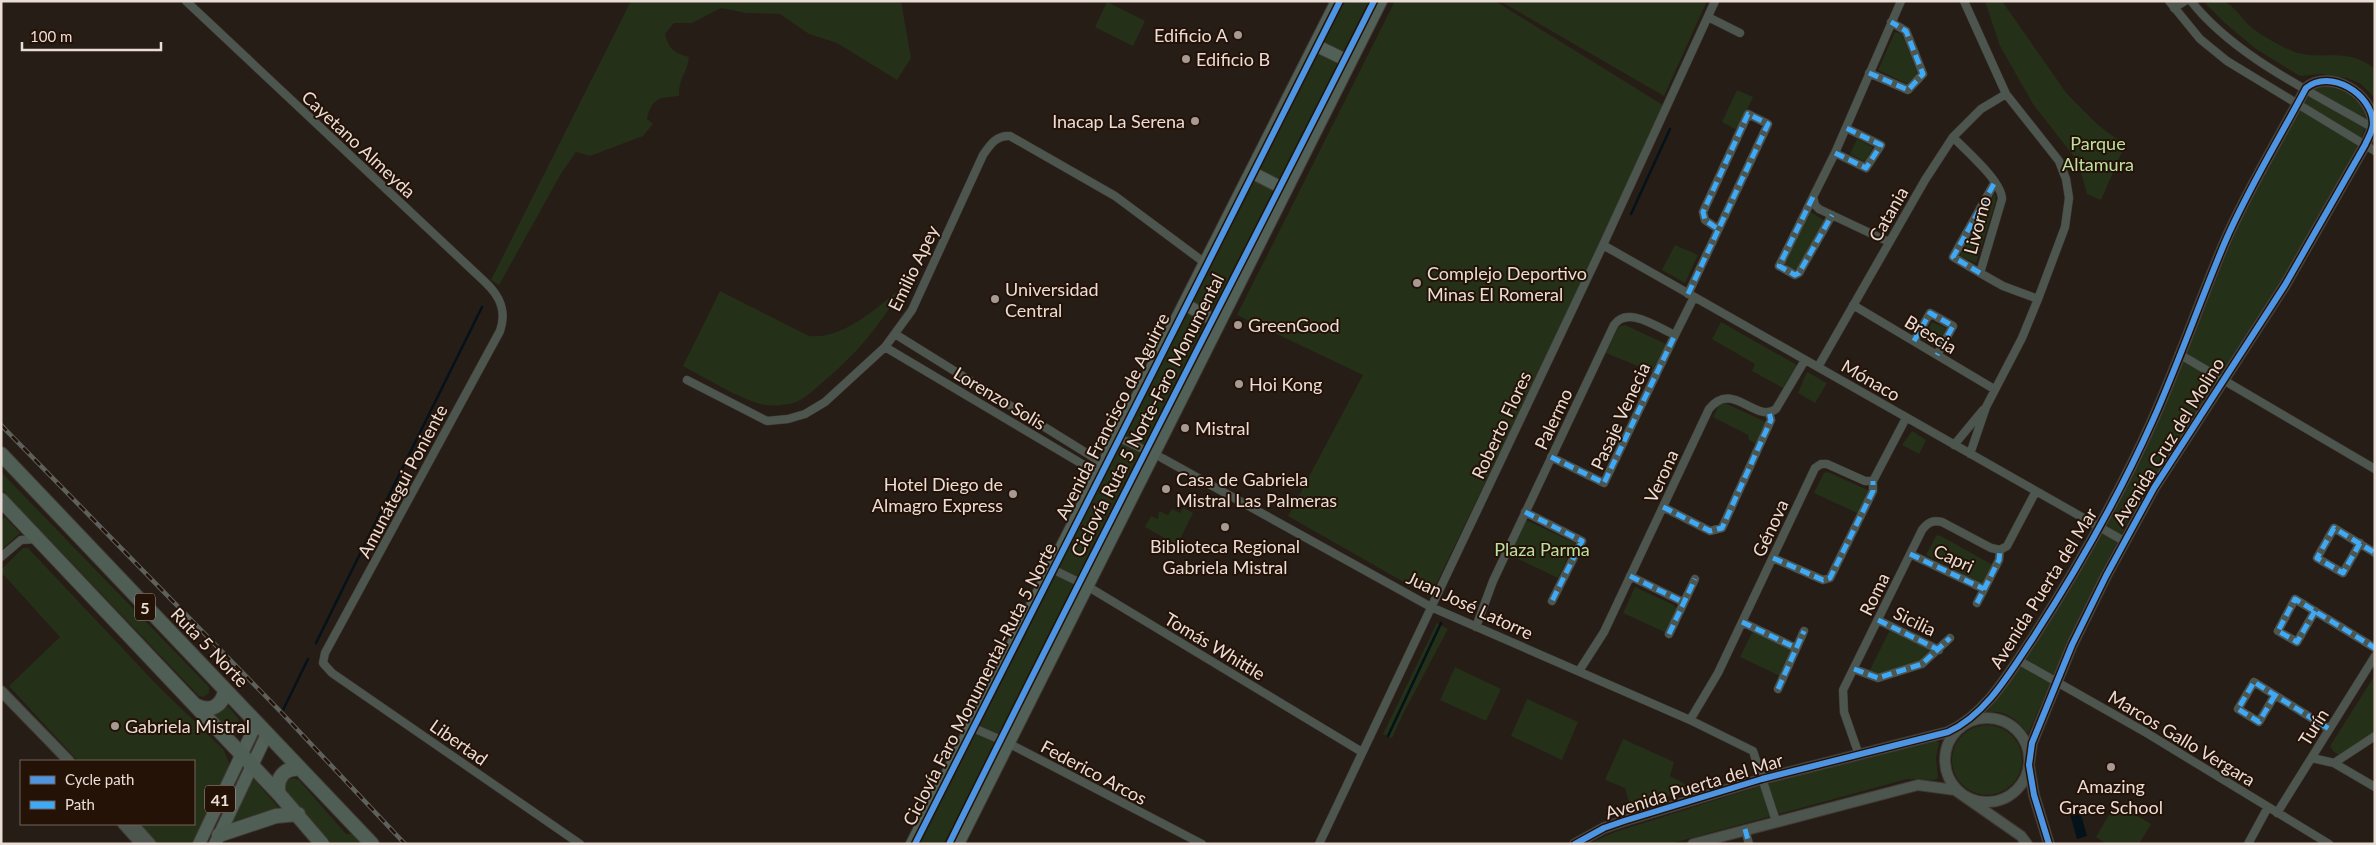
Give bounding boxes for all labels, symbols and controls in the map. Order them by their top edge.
scale bar [22,20,161,52]
place label: Edificio A [1154,24,1229,46]
text: 100 m [30,27,72,45]
marker: Edificio A [1232,29,1244,41]
place label: Edificio B [1196,48,1270,70]
marker: Edificio B [1180,53,1192,65]
street label: Cayetano Almeyda [298,86,420,202]
place label: Inacap La Serena [1052,110,1185,132]
marker: Inacap La Serena [1189,115,1201,127]
park label: Parque Altamura [2062,132,2134,175]
street label: Catania [1864,183,1912,245]
street label: Livorno [1959,193,1995,257]
street label: Emilio Apey [883,221,944,315]
place label: Complejo Deportivo Minas El Romeral [1427,262,1587,305]
street label: Ciclovía Ruta 5 Norte-Faro Monumental [1066,270,1228,560]
marker: Complejo Deportivo Minas El Romeral [1411,277,1423,289]
place label: Universidad Central [1005,278,1099,321]
marker: Universidad Central [989,293,1001,305]
street label: Avenida Francisco de Aguirre [1050,309,1174,523]
street label: Brescia [1901,310,1961,358]
place label: GreenGood [1248,314,1340,336]
marker: GreenGood [1232,319,1244,331]
street label: Avenida Cruz del Molino [2107,353,2229,529]
street label: Mónaco [1838,354,1904,406]
street label: Pasaje Venecia [1586,359,1654,473]
street label: Lorenzo Solis [950,362,1050,434]
street label: Roberto Flores [1466,368,1536,482]
place label: Hoi Kong [1249,373,1322,395]
marker: Hoi Kong [1233,378,1245,390]
street label: Palermo [1529,385,1577,453]
street label: Amunátegui Poniente [352,401,452,561]
place label: Mistral [1195,417,1250,439]
marker: Mistral [1179,422,1191,434]
street label: Verona [1639,446,1683,506]
place label: Casa de Gabriela Mistral Las Palmeras [1176,468,1337,511]
place label: Hotel Diego de Almagro Express [872,473,1003,516]
marker: Casa de Gabriela Mistral Las Palmeras [1160,483,1172,495]
marker: Hotel Diego de Almagro Express [1007,488,1019,500]
street label: Génova [1747,496,1793,560]
street label: Avenida Puerta del Mar [1985,503,2102,672]
marker: Biblioteca Regional Gabriela Mistral [1219,521,1231,533]
place label: Biblioteca Regional Gabriela Mistral [1150,535,1300,578]
park label: Plaza Parma [1494,538,1590,560]
street label: Ciclovía Faro Monumental-Ruta 5 Norte [898,539,1060,829]
street label: Capri [1930,539,1978,577]
street label: Juan José Latorre [1403,566,1537,644]
street label: Roma [1854,569,1894,619]
road number: 5 [135,594,155,620]
street label: Sicilia [1890,601,1940,641]
street label: Ruta 5 Norte [167,603,253,691]
street label: Tomás Whittle [1161,607,1269,685]
street label: Marcos Gallo Vergara [2104,685,2260,791]
street label: Turín [2293,704,2333,750]
street label: Libertad [426,714,492,770]
place label: Gabriela Mistral [125,715,250,737]
marker: Gabriela Mistral [109,720,121,732]
street label: Federico Arcos [1037,735,1151,809]
street label: Avenida Puerta del Mar [1602,748,1786,824]
legend [20,760,195,825]
marker: Amazing Grace School [2105,761,2117,773]
text: Cycle path [65,770,134,788]
place label: Amazing Grace School [2059,775,2163,818]
road number: 41 [205,786,235,812]
text: Path [65,795,95,813]

